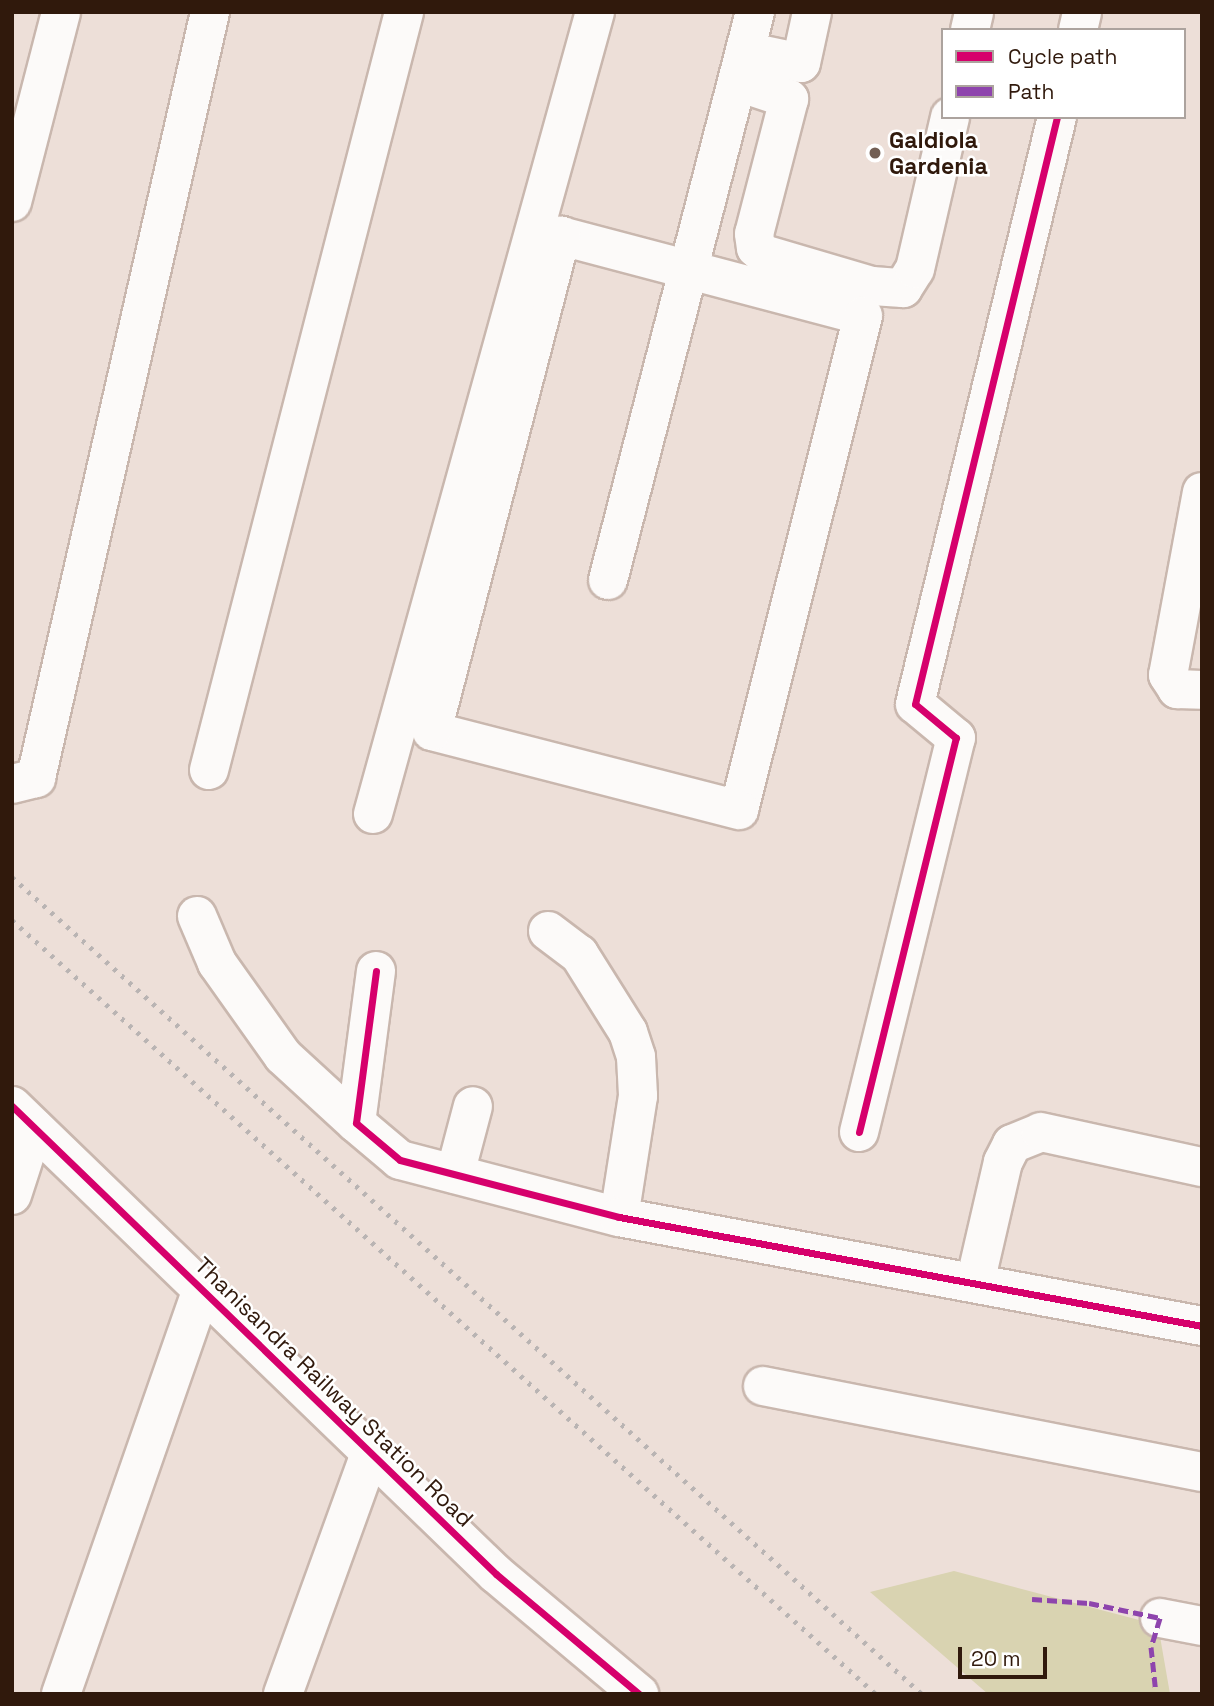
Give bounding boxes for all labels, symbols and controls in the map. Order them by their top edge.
legend [941,28,1186,119]
text: Cycle path [1008,43,1117,70]
text: Path [1008,78,1054,105]
place label: Galdiola Gardenia [889,126,988,180]
marker: Galdiola Gardenia [867,145,883,161]
street label: Thanisandra Railway Station Road [189,1251,479,1533]
scale bar [962,1632,1051,1676]
text: 20 m [971,1645,1021,1672]

